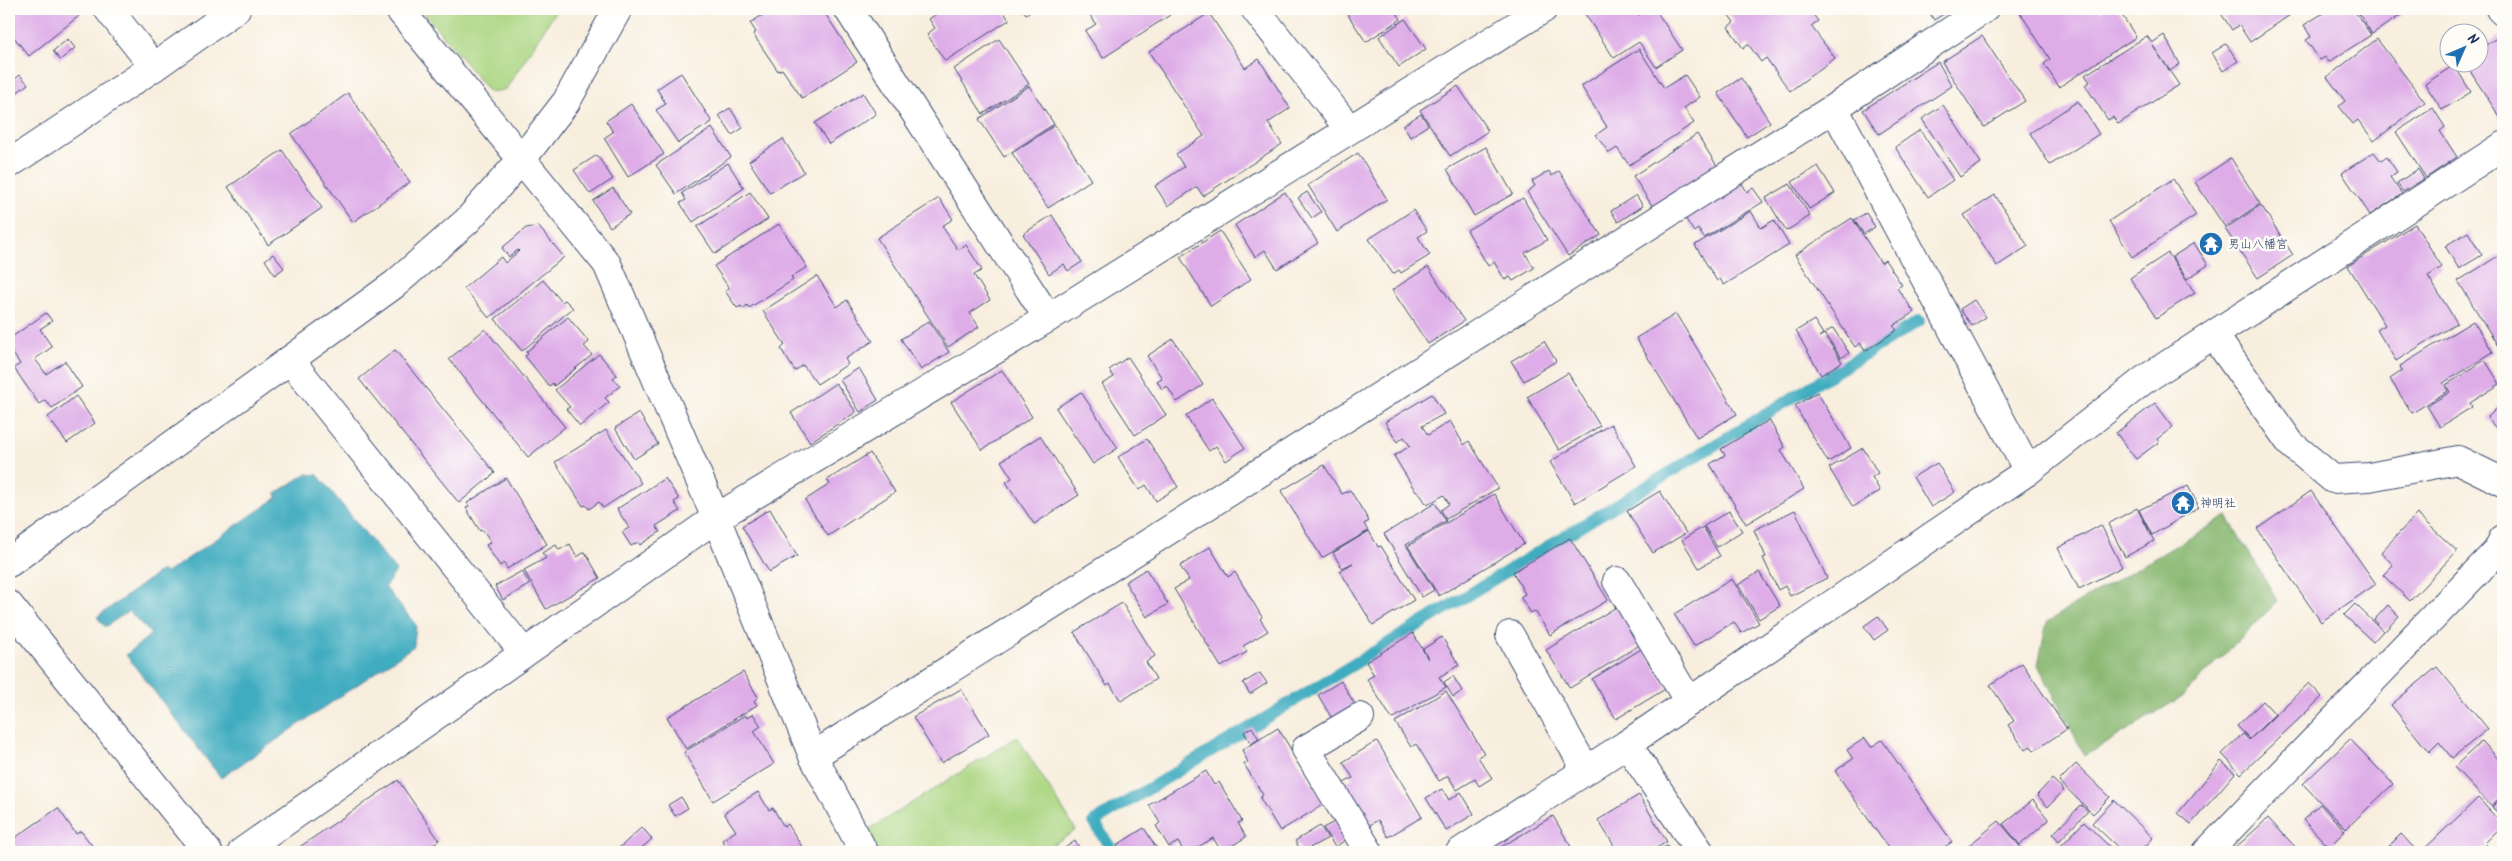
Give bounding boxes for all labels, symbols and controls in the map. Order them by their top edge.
north arrow [2440,22,2490,72]
text: N [2462,29,2484,51]
temple icon: 男山八幡宮 [2198,231,2224,257]
place label: 男山八幡宮 [2228,235,2288,254]
temple icon: 神明社 [2170,490,2196,516]
place label: 神明社 [2200,494,2236,513]

